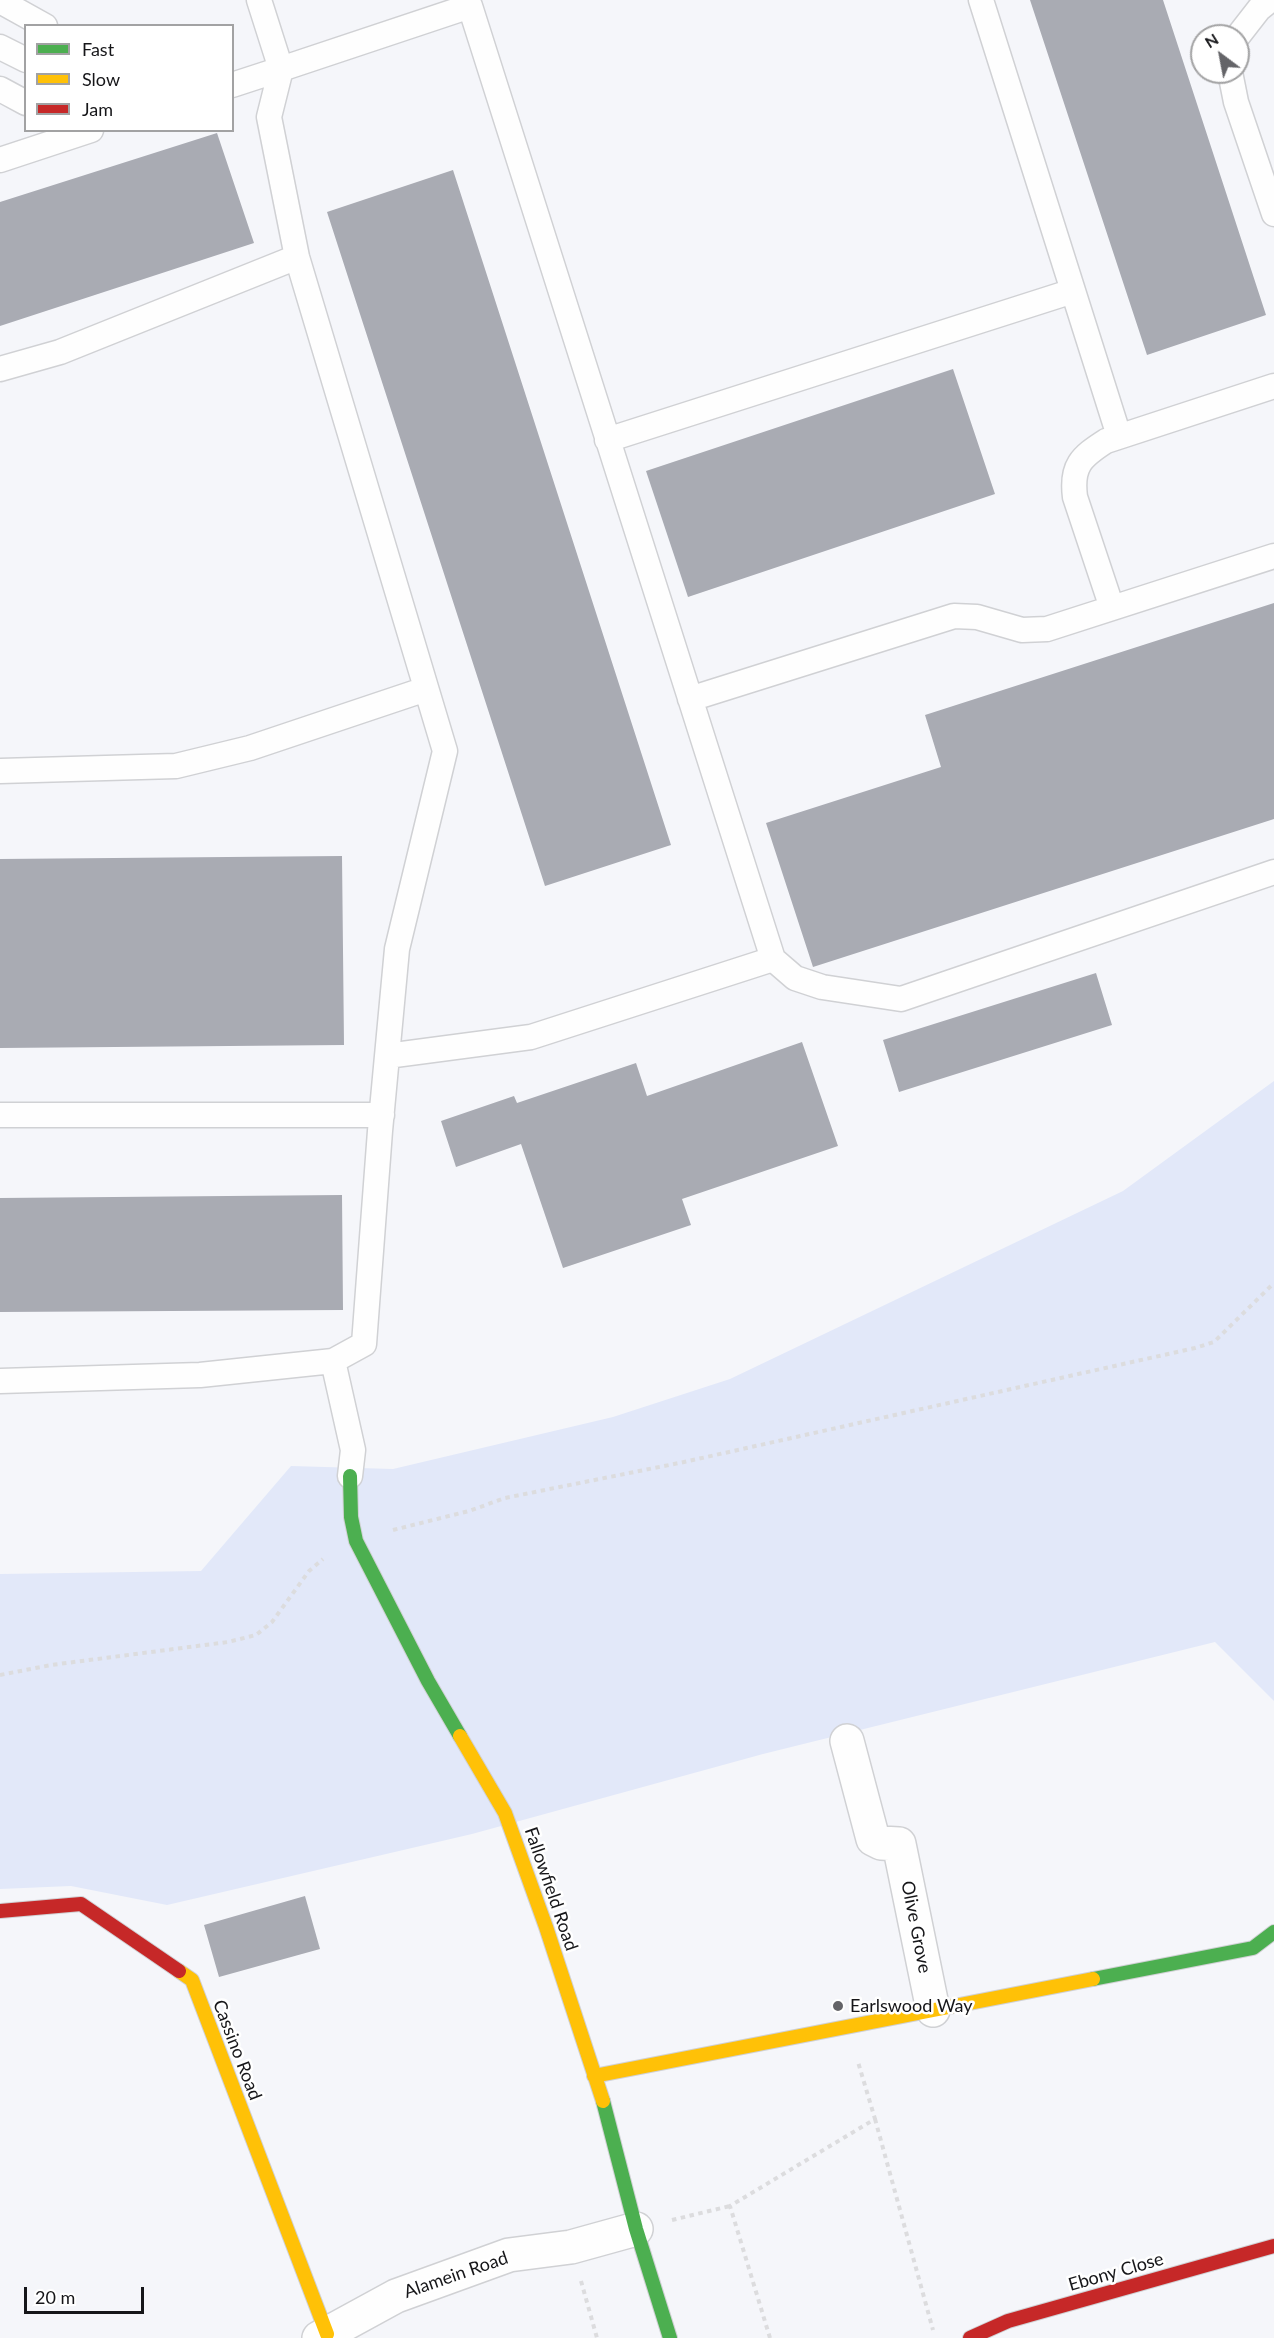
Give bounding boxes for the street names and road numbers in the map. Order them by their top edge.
street label: Fallowfield Road [520,1824,582,1954]
street label: Olive Grove [896,1879,936,1975]
street label: Cassino Road [208,1997,266,2103]
street label: Alamein Road [401,2247,511,2303]
street label: Ebony Close [1066,2248,1166,2296]

